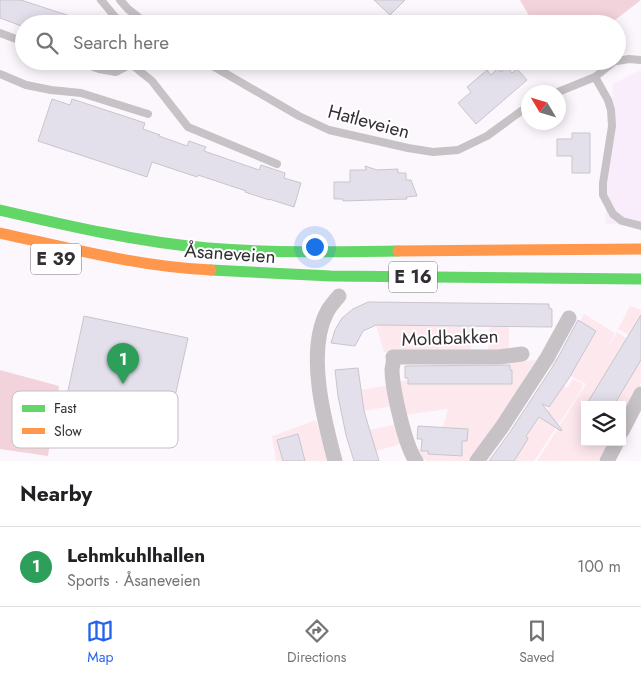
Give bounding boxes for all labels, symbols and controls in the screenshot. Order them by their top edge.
search box [15,15,626,70]
icon: search [33,29,61,57]
text: Search here [73,29,169,56]
north arrow [521,85,566,130]
street label: Hatleveien [325,98,413,145]
your location [302,234,328,260]
street label: Åsaneveien [183,237,276,270]
road number: E 39 [31,243,81,274]
road number: E 16 [389,262,437,292]
street label: Moldbakken [401,322,499,353]
pin: 1 [107,343,139,384]
legend [12,391,178,448]
text: Fast [54,398,77,418]
map controls [581,401,626,446]
button: layers [581,401,626,446]
text: Slow [54,421,82,441]
text: Nearby [20,479,92,509]
text: Lehmkuhlhallen [67,542,205,569]
text: 1 [32,555,40,578]
text: 100 m [577,555,621,578]
text: Sports · Åsaneveien [67,569,201,592]
tab: Map [86,617,114,667]
tab: Directions [287,617,346,667]
tab: Saved [519,617,555,667]

